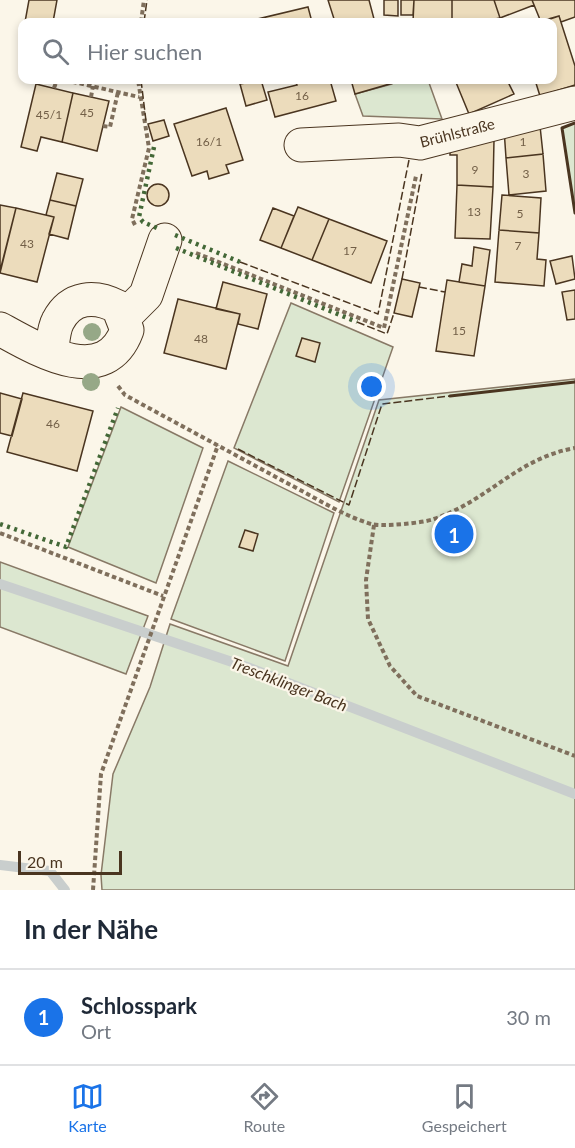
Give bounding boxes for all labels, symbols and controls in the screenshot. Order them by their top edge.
search box [18,18,557,84]
icon: search [39,35,72,68]
text: Hier suchen [87,38,202,65]
house number: 16 [295,88,309,103]
house number: 45 [80,105,94,120]
house number: 45/1 [36,107,62,122]
street label: Brühlstraße [418,114,497,151]
house number: 16/1 [196,134,222,149]
house number: 1 [520,134,527,149]
house number: 9 [472,162,479,177]
house number: 3 [523,166,530,181]
house number: 13 [467,204,481,219]
house number: 5 [517,206,524,221]
house number: 43 [20,236,34,251]
house number: 7 [515,238,522,253]
house number: 17 [343,243,357,258]
house number: 15 [452,323,466,338]
house number: 48 [194,331,208,346]
your location [357,372,386,401]
house number: 46 [46,416,60,431]
pin: 1 [434,512,474,556]
water label: Treschklinger Bach [228,653,350,714]
scale bar [18,848,122,876]
text: 20 m [27,852,63,871]
text: In der Nähe [24,913,158,945]
text: Schlosspark [81,992,197,1019]
text: 1 [38,1005,49,1029]
text: 30 m [506,1005,551,1029]
text: Ort [81,1019,111,1043]
tab: Karte [68,1080,107,1135]
tab: Route [244,1080,285,1135]
tab: Gespeichert [422,1080,507,1135]

